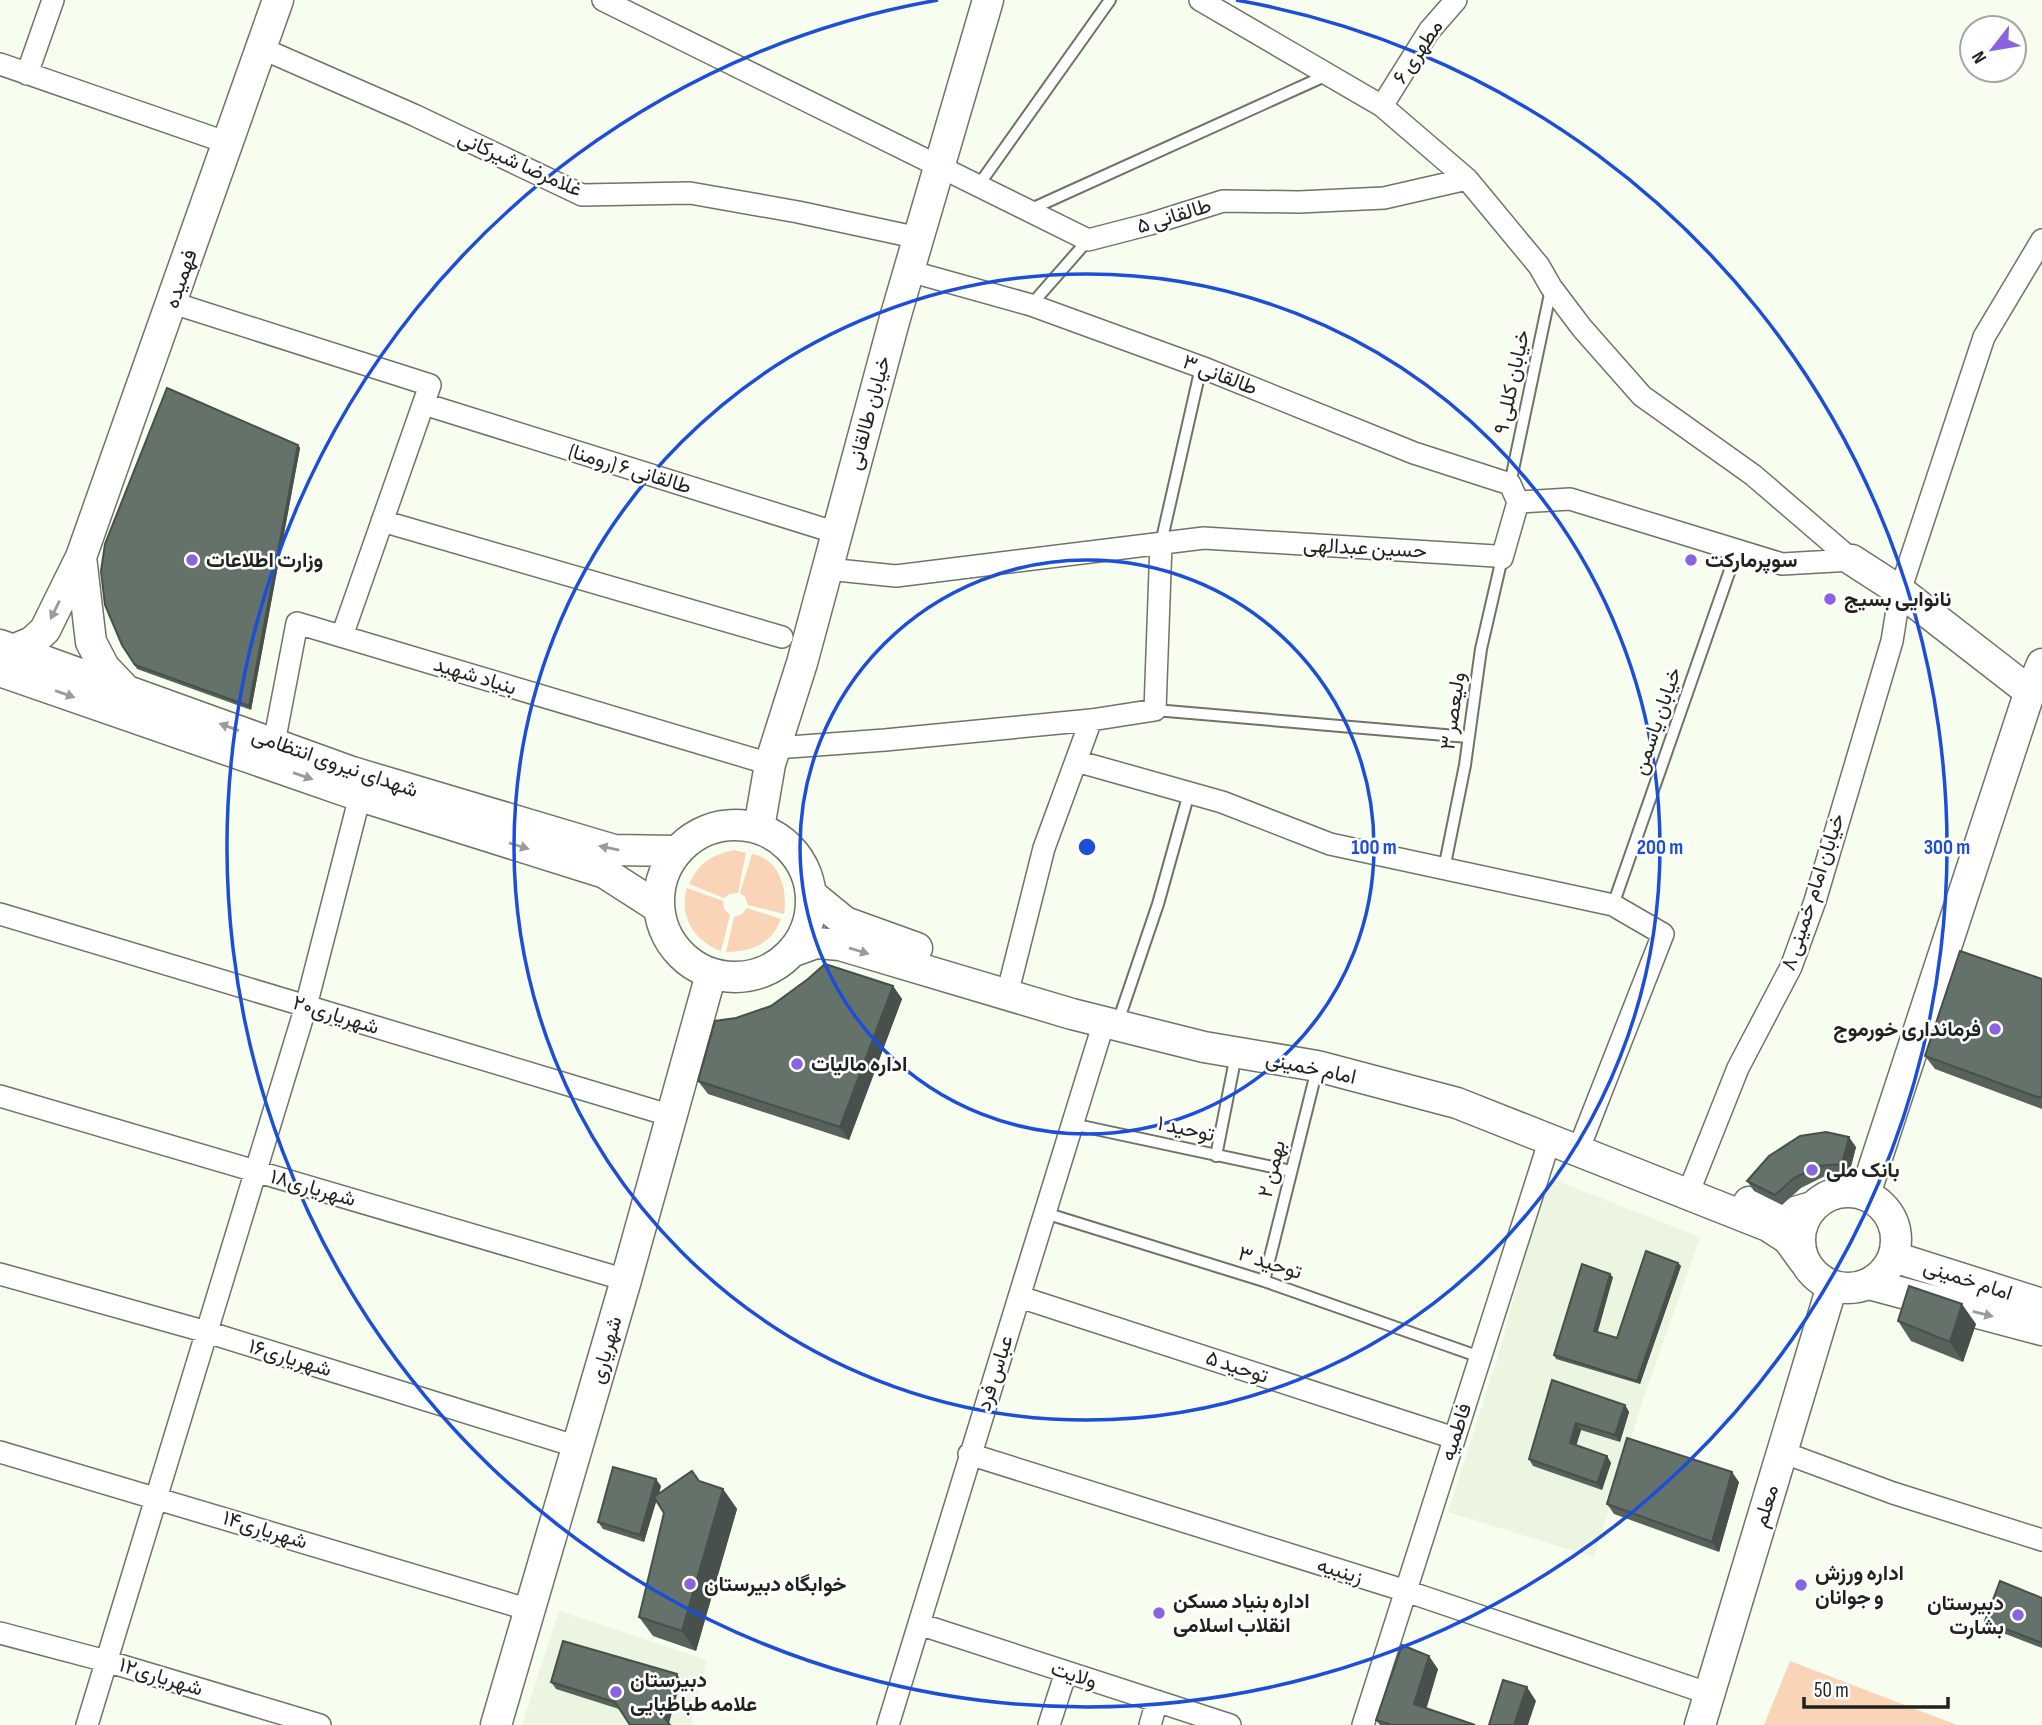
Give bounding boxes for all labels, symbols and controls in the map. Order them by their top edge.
north arrow [1958,14,2028,84]
street label: مطهری ۶ [1387,15,1449,89]
text: N [1967,47,1992,67]
street label: غلامرضا شیرکانی [454,125,586,203]
street label: طالقانی ۵ [1134,193,1214,239]
street label: فهمیده [159,246,203,312]
street label: خیابان کللی ۹ [1489,327,1535,437]
street label: طالقانی ۳ [1179,349,1261,401]
street label: خیابان طالقانی [842,353,896,473]
street label: طالقانی ۶ (رومنا) [566,439,694,499]
street label: حسین عبدالهی [1303,532,1427,564]
place label: وزارت اطلاعات [206,548,323,573]
place label: سوپرمارکت [1705,548,1797,574]
marker: وزارت اطلاعات [184,552,200,568]
marker: سوپرمارکت [1683,552,1699,568]
place label: نانوایی بسیج [1844,587,1951,613]
marker: نانوایی بسیج [1822,591,1838,607]
one-way arrow [50,600,61,620]
street label: بنیاد شهید [430,652,520,700]
street label: خیابان یاسمن [1627,664,1687,778]
street label: ولیعصر ۳ [1435,670,1471,752]
one-way arrow [54,689,75,700]
one-way arrow [219,721,240,732]
street label: شهدای نیروی انتظامی [249,723,421,803]
one-way arrow [292,771,313,782]
street label: خیابان امام خمینی ۸ [1776,810,1851,974]
centre of rings [1075,835,1099,859]
text: 100 m [1351,835,1397,860]
text: 200 m [1637,835,1683,860]
text: 300 m [1924,835,1970,860]
one-way arrow [509,841,530,852]
one-way arrow [598,842,620,853]
one-way arrow [849,946,870,956]
street label: شهریاری۲۰ [290,990,382,1040]
place label: فرمانداری خورموج [1833,1017,1981,1043]
marker: فرمانداری خورموج [1987,1021,2003,1037]
street label: امام خمینی [1263,1046,1359,1091]
place label: اداره مالیات [811,1052,907,1077]
marker: اداره مالیات [789,1056,805,1072]
street label: توحید ۱ [1155,1111,1217,1147]
street label: بهمن ۲ [1253,1138,1291,1200]
place label: بانک ملی [1826,1158,1900,1183]
marker: بانک ملی [1804,1162,1820,1178]
street label: شهریاری۱۸ [267,1164,359,1212]
street label: توحید ۳ [1235,1241,1305,1285]
street label: امام خمینی [1920,1254,2016,1307]
one-way arrow [1972,1309,1994,1320]
street label: شهریاری [584,1313,628,1387]
street label: عباس فرد [971,1332,1019,1414]
street label: شهریاری۱۶ [245,1334,335,1382]
street label: توحید ۵ [1203,1345,1271,1389]
street label: فاطمیه [1435,1400,1477,1464]
street label: معلم [1748,1482,1785,1531]
street label: شهریاری۱۴ [220,1505,310,1555]
street label: زینبیه [1314,1552,1366,1590]
place label: اداره ورزش و جوانان [1815,1561,1904,1610]
place label: خوابگاه دبیرستان [704,1572,847,1597]
marker: خوابگاه دبیرستان [682,1576,698,1592]
marker: اداره ورزش و جوانان [1793,1577,1809,1593]
place label: اداره بنیاد مسکن انقلاب اسلامی [1173,1589,1310,1638]
place label: دبیرستان بشارت [1927,1591,2004,1640]
marker: اداره بنیاد مسکن انقلاب اسلامی [1151,1605,1167,1621]
marker: دبیرستان بشارت [2010,1607,2026,1623]
street label: شهریاری۱۲ [116,1652,206,1702]
street label: ولایت [1048,1656,1100,1694]
scale bar [1804,1666,1948,1710]
place label: دبیرستان علامه طباطبایی [630,1668,757,1717]
text: 50 m [1814,1678,1849,1703]
marker: دبیرستان علامه طباطبایی [608,1684,624,1700]

